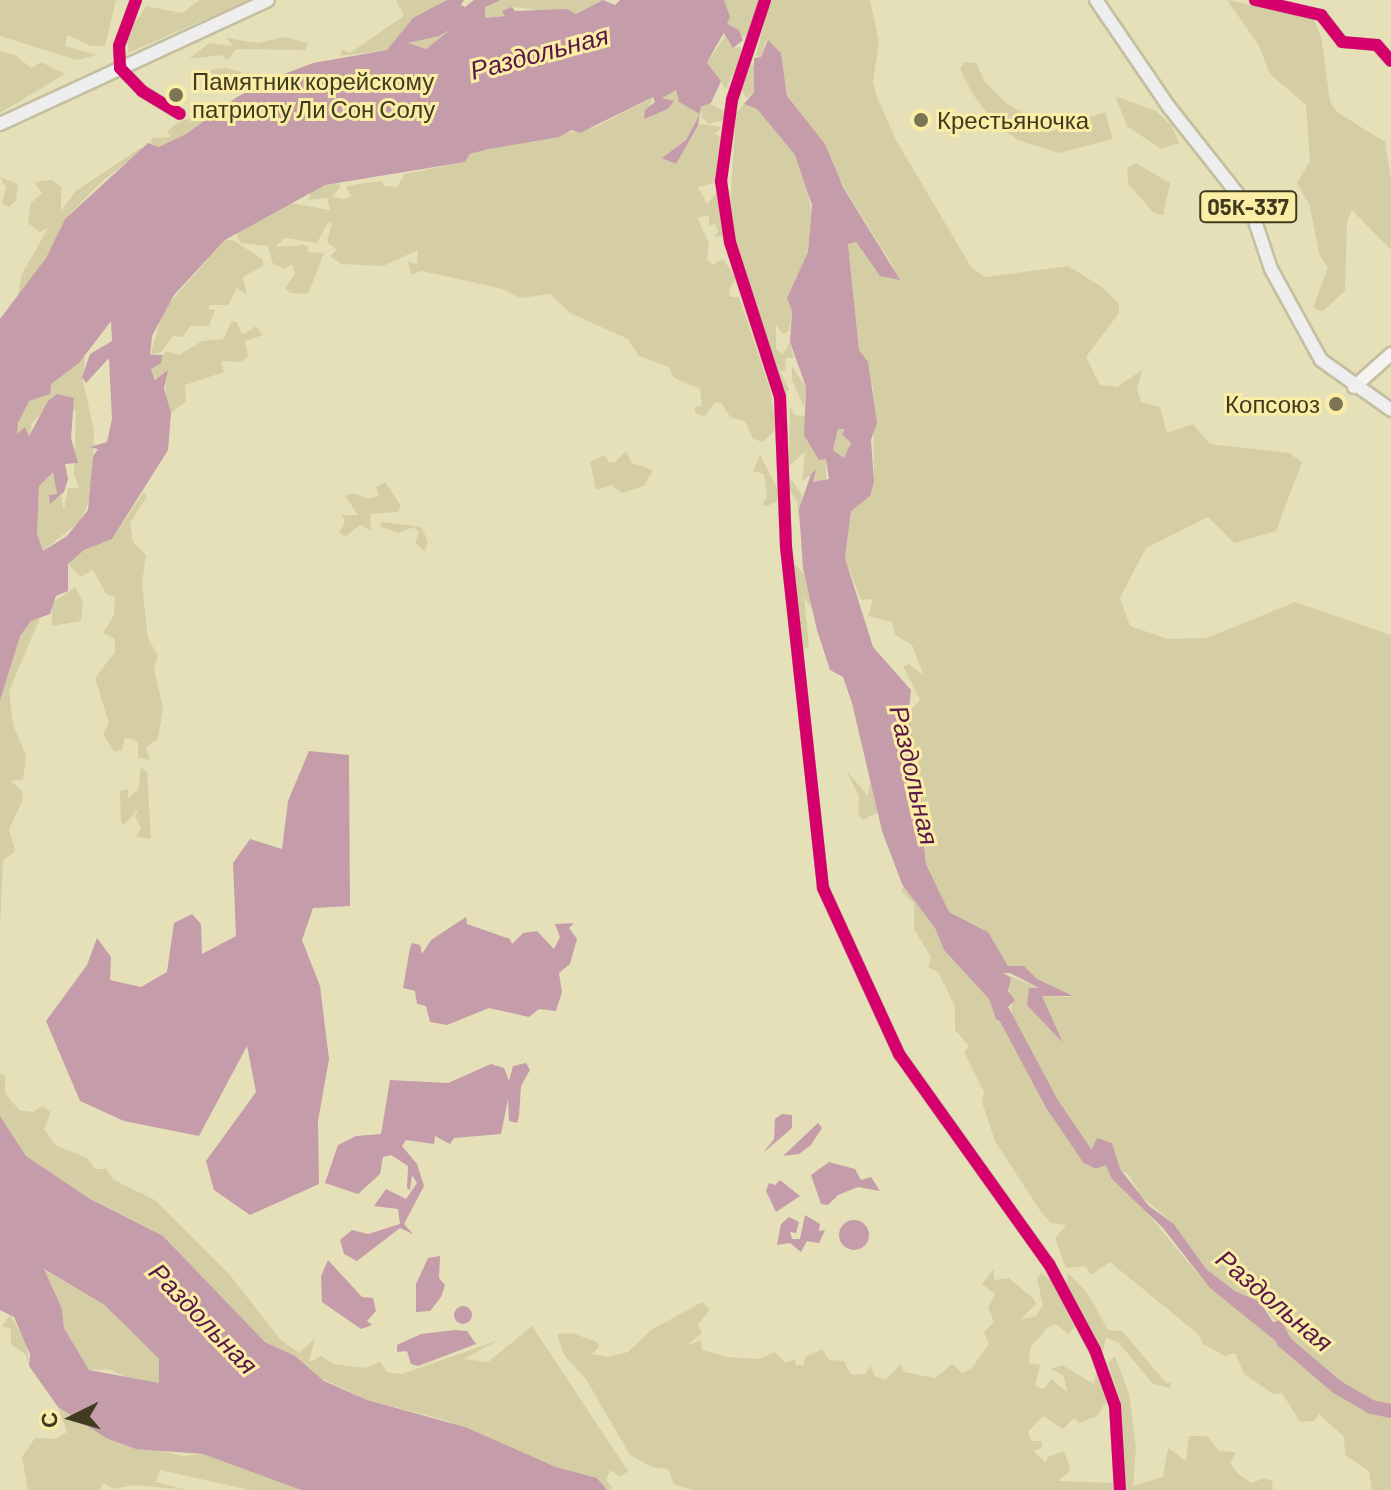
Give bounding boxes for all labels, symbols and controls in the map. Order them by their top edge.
water label: Раздольная [466,19,612,85]
place label: Памятник корейскому патриоту Ли Сон Солу [192,67,435,123]
marker: Памятник корейскому патриоту Ли Сон Солу [167,86,185,104]
place label: Крестьяночка [937,106,1089,134]
marker: Крестьяночка [912,111,930,129]
road number: 05К-337 [1198,189,1298,225]
place label: Копсоюз [1225,390,1320,418]
marker: Копсоюз [1327,395,1345,413]
water label: Раздольная [884,702,946,848]
water label: Раздольная [1210,1242,1340,1358]
water label: Раздольная [143,1256,265,1380]
north arrow [32,1378,112,1458]
text: С [34,1411,62,1429]

